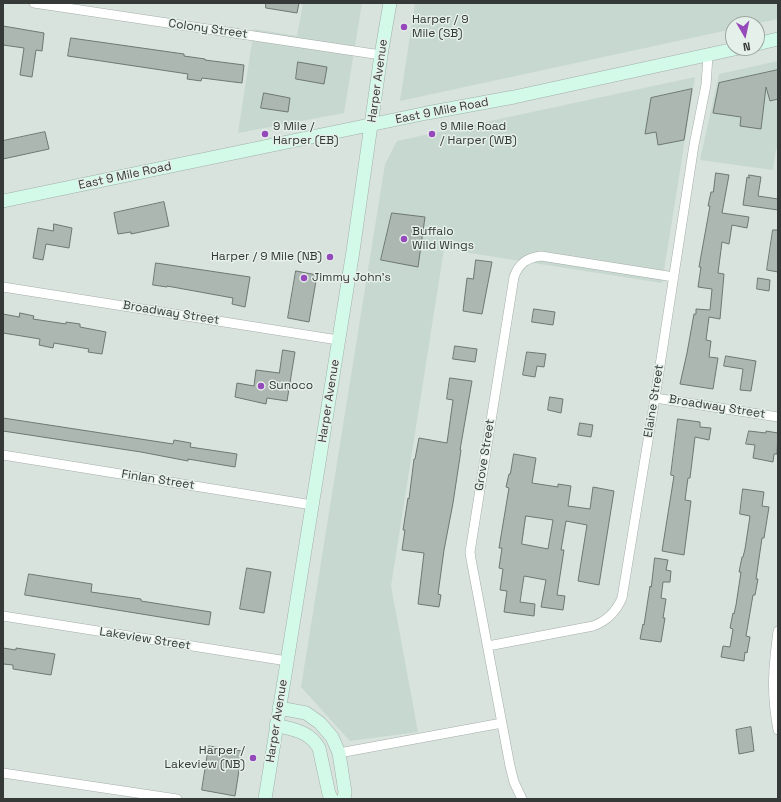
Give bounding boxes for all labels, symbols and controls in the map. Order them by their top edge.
place label: Harper / 9 Mile (SB) [412,13,469,41]
street label: Colony Street [167,16,249,42]
north arrow [725,16,765,56]
marker: Harper / 9 Mile (SB) [399,22,409,32]
street label: Harper Avenue [365,38,391,124]
text: N [742,39,751,54]
street label: East 9 Mile Road [394,95,490,127]
place label: 9 Mile / Harper (EB) [273,120,338,148]
place label: 9 Mile Road / Harper (WB) [440,120,517,148]
marker: 9 Mile / Harper (EB) [260,129,270,139]
marker: 9 Mile Road / Harper (WB) [427,129,437,139]
street label: East 9 Mile Road [77,159,173,193]
place label: Buffalo Wild Wings [412,225,474,253]
marker: Buffalo Wild Wings [399,234,409,244]
place label: Harper / 9 Mile (NB) [211,250,322,264]
marker: Harper / 9 Mile (NB) [325,252,335,262]
place label: Jimmy John's [312,271,391,285]
marker: Jimmy John's [299,273,309,283]
street label: Broadway Street [122,298,220,328]
street label: Harper Avenue [315,358,343,444]
street label: Elaine Street [641,363,667,439]
place label: Sunoco [269,379,313,393]
marker: Sunoco [256,381,266,391]
street label: Broadway Street [668,392,766,422]
street label: Grove Street [472,418,498,492]
street label: Finlan Street [120,467,196,493]
street label: Lakeview Street [98,625,192,653]
street label: Harper Avenue [263,678,291,764]
place label: Harper / Lakeview (NB) [165,744,245,772]
marker: Harper / Lakeview (NB) [248,753,258,763]

